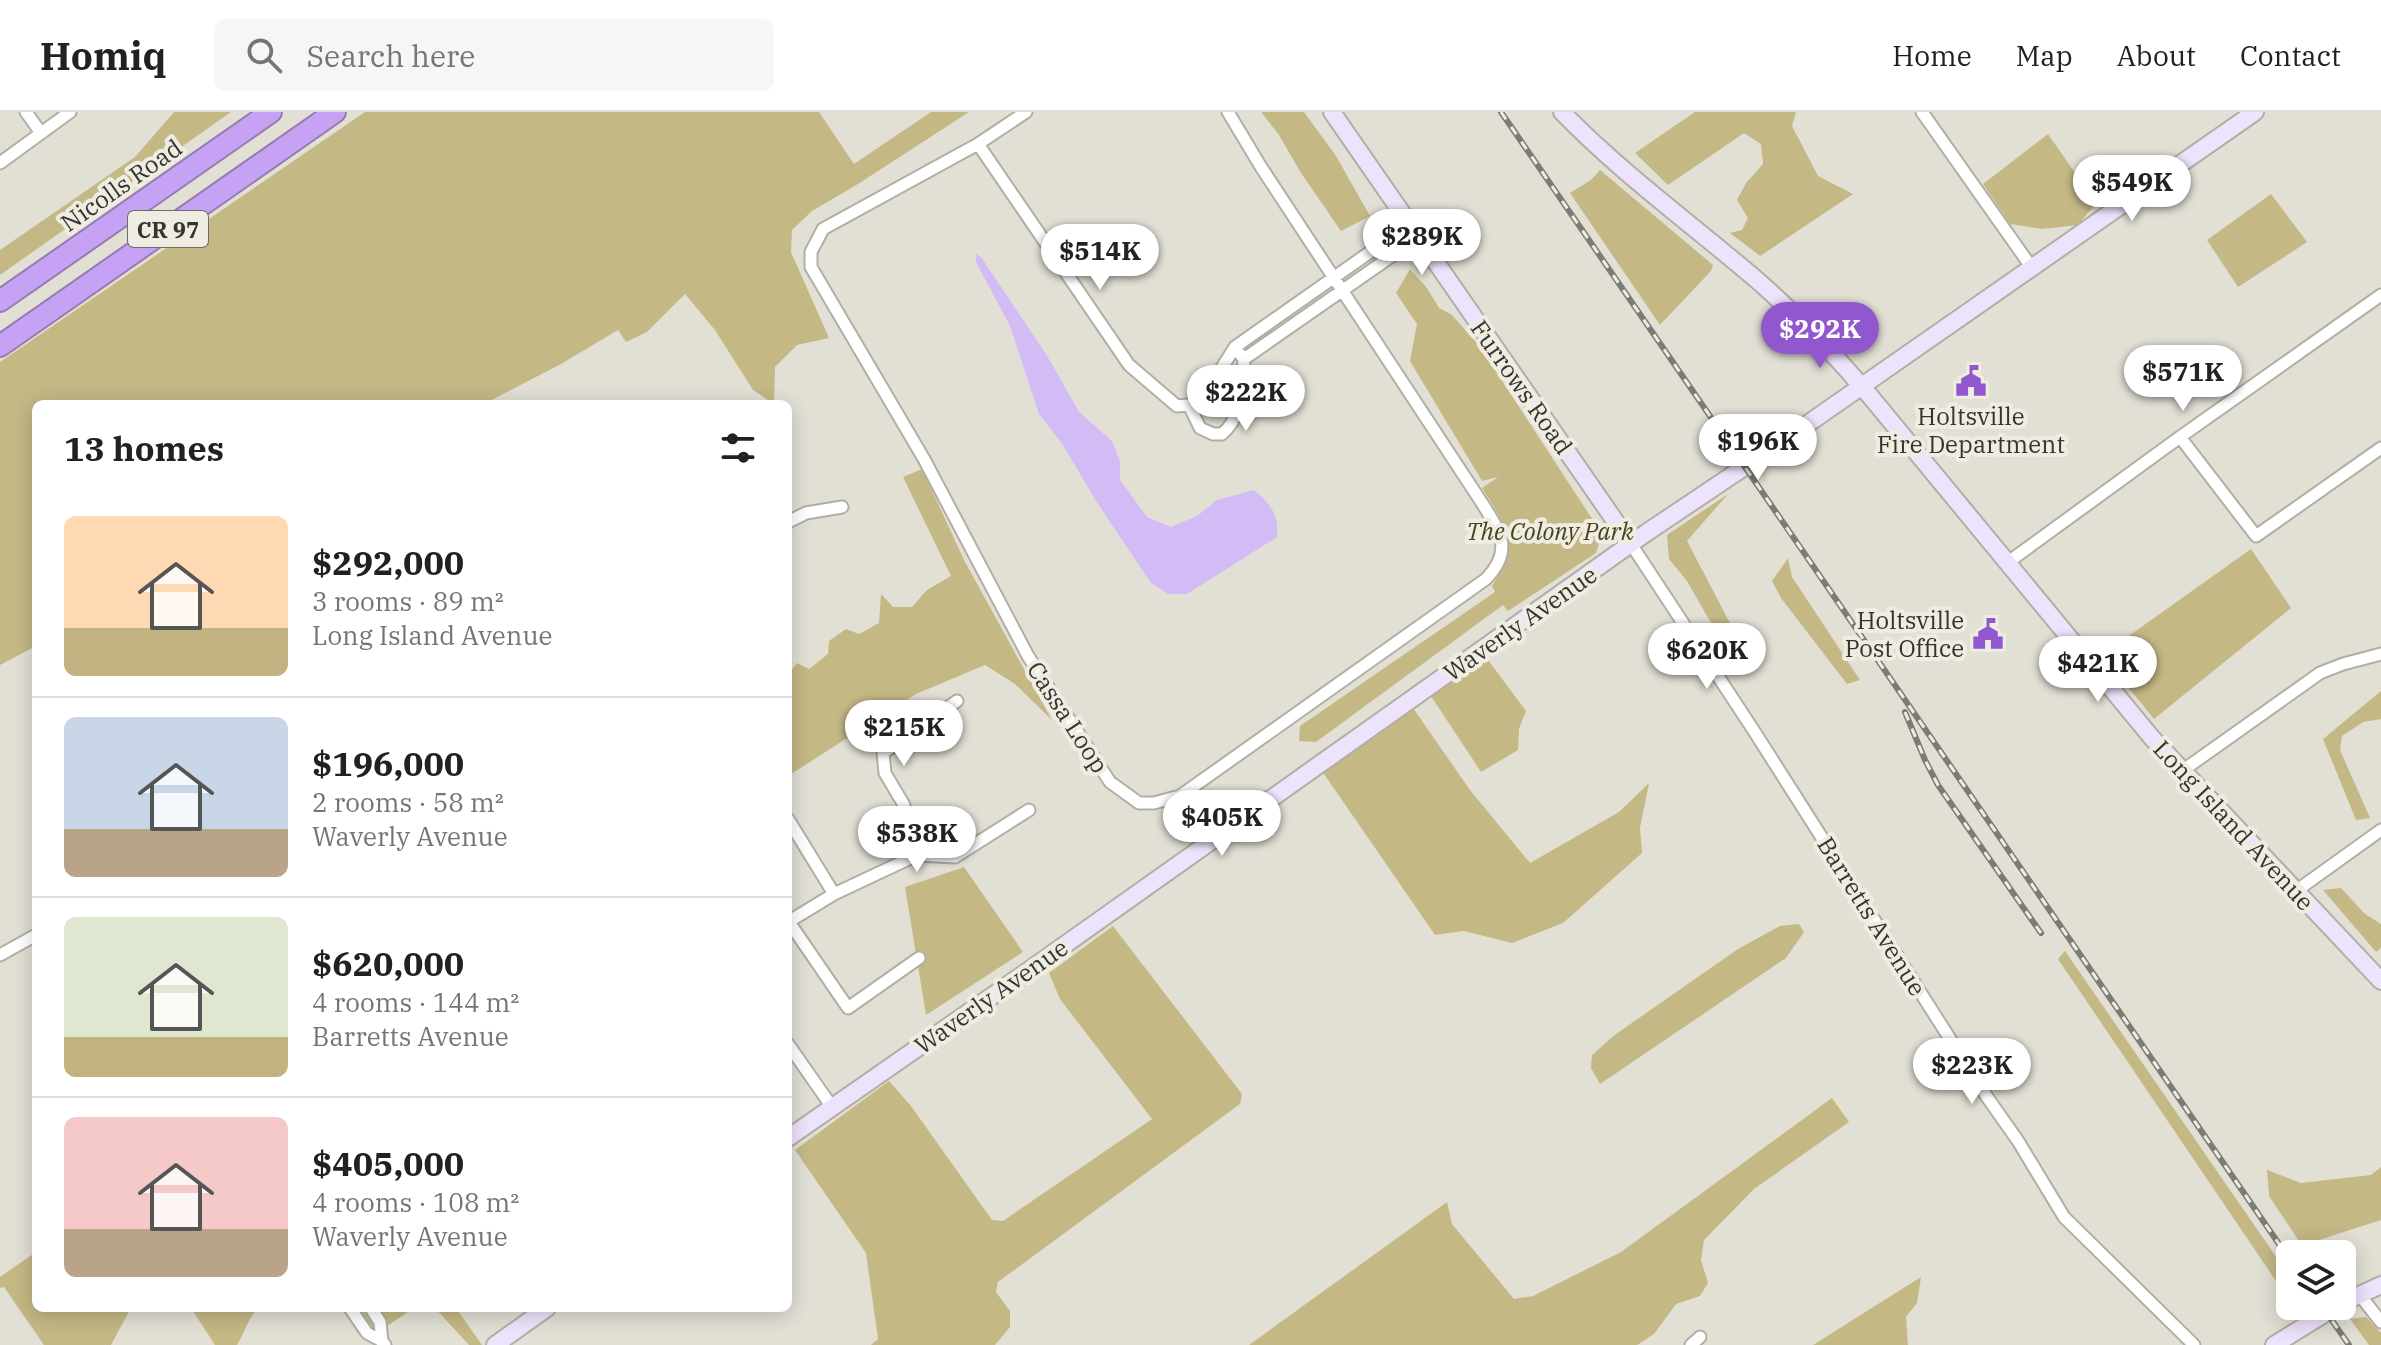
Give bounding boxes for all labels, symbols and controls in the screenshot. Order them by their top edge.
search box [214,19,774,91]
text: Homiq [40,31,166,80]
icon: search [242,33,286,77]
text: Search here [306,36,475,75]
text: Home [1892,37,1972,74]
text: Map [2016,37,2073,74]
text: About [2117,37,2196,74]
text: Contact [2240,37,2341,74]
street label: Nicolls Road [54,132,188,238]
pin: $549K [2076,155,2188,223]
text: $549K [2091,164,2173,198]
pin: $289K [1366,209,1478,277]
road number: CR 97 [128,211,208,247]
text: $289K [1381,218,1463,252]
pin: $514K [1044,224,1156,292]
text: $514K [1059,233,1141,267]
pin: $292K [1764,302,1876,370]
text: $292K [1779,311,1861,345]
street label: Furrows Road [1464,314,1580,460]
pin: $571K [2127,345,2239,413]
text: $571K [2142,354,2224,388]
public building icon: Holtsville Fire Department [1954,364,1988,398]
pin: $222K [1190,365,1302,433]
text: $222K [1205,374,1287,408]
place label: Holtsville Fire Department [1877,400,2065,460]
pin: $196K [1702,414,1814,482]
text: $196K [1717,423,1799,457]
text: 13 homes [64,426,224,470]
icon: filters [716,426,760,470]
park label: The Colony Park [1466,515,1634,547]
text: $292,000 [312,540,464,584]
icon: home [128,548,224,644]
street label: Waverly Avenue [1437,558,1603,688]
text: 3 rooms · 89 m² [312,584,504,618]
place label: Holtsville Post Office [1845,604,1964,664]
public building icon: Holtsville Post Office [1971,617,2005,651]
text: Long Island Avenue [312,618,552,652]
pin: $620K [1651,623,1763,691]
text: $620K [1666,632,1748,666]
pin: $421K [2042,636,2154,704]
text: $421K [2057,645,2139,679]
street label: Cassa Loop [1020,655,1116,779]
pin: $215K [848,700,960,768]
text: $215K [863,709,945,743]
street label: Long Island Avenue [2147,733,2321,917]
text: $196,000 [312,741,464,785]
icon: home [128,749,224,845]
text: 2 rooms · 58 m² [312,785,504,819]
pin: $405K [1166,790,1278,858]
text: $405K [1181,799,1263,833]
pin: $538K [861,806,973,874]
text: $538K [876,815,958,849]
text: Waverly Avenue [312,819,508,853]
street label: Barretts Avenue [1810,830,1934,1002]
street label: Waverly Avenue [908,931,1074,1061]
text: $620,000 [312,941,464,985]
icon: home [128,949,224,1045]
text: 4 rooms · 144 m² [312,985,519,1019]
text: Barretts Avenue [312,1019,509,1053]
pin: $223K [1916,1038,2028,1106]
text: $223K [1931,1047,2013,1081]
text: $405,000 [312,1141,464,1185]
icon: home [128,1149,224,1245]
text: 4 rooms · 108 m² [312,1185,519,1219]
text: Waverly Avenue [312,1219,508,1253]
map controls [2276,1240,2356,1320]
button: layers [2276,1240,2356,1320]

